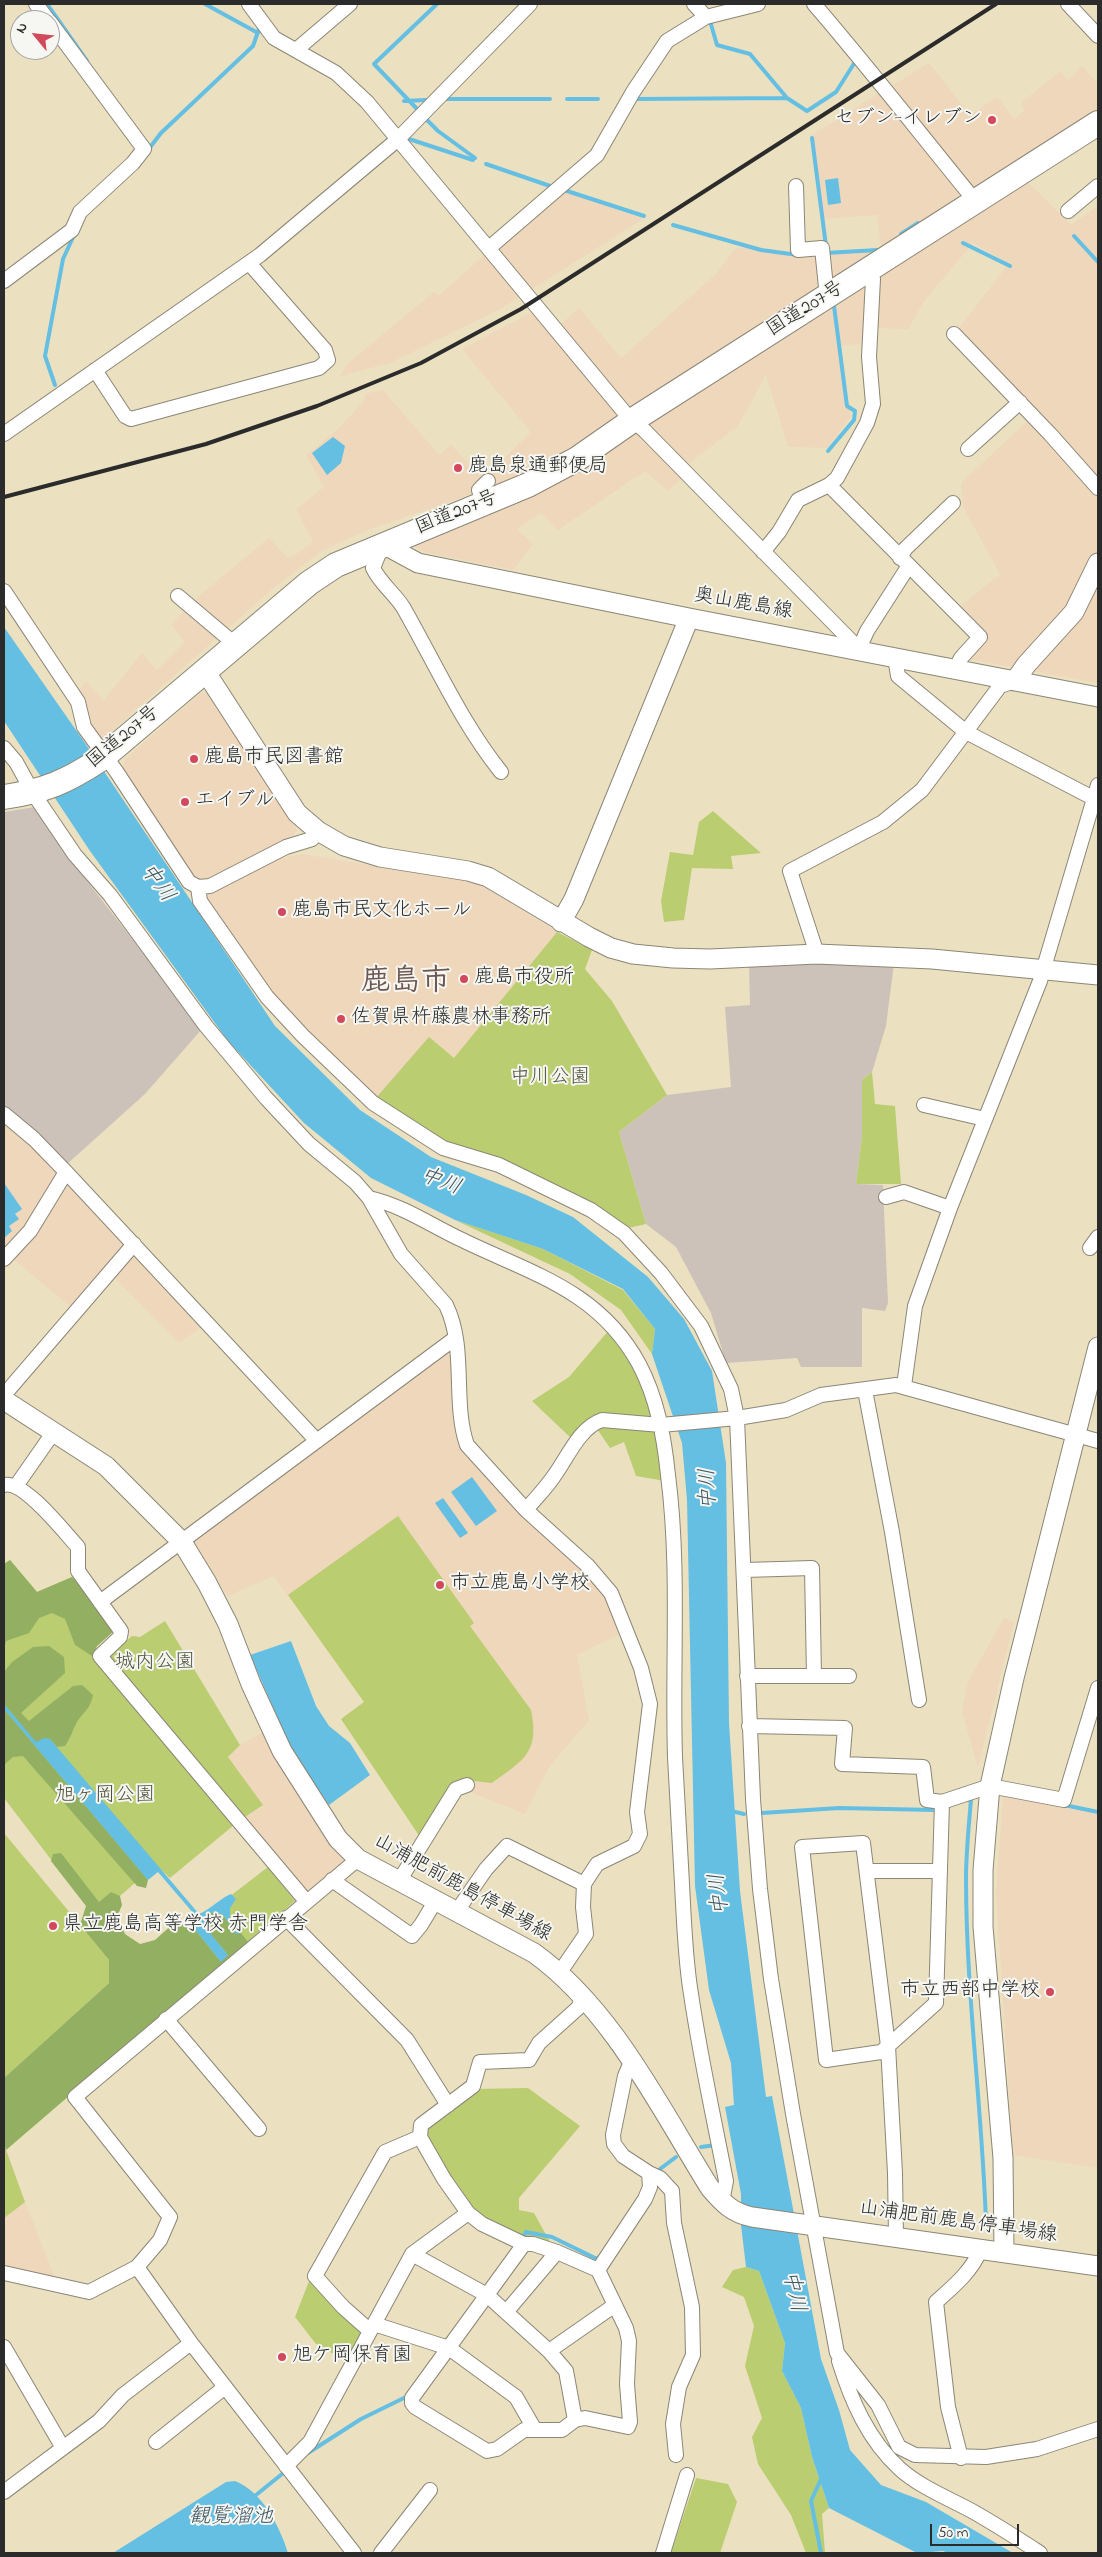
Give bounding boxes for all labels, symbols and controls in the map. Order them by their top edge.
north arrow [10,10,60,60]
text: N [11,19,34,37]
place label: セブン-イレブン [835,108,982,132]
marker: セブン-イレブン [986,114,998,126]
street label: 国道207号 [763,277,849,343]
place label: 鹿島泉通郵便局 [468,456,608,480]
marker: 鹿島泉通郵便局 [452,462,464,474]
street label: 国道207号 [412,487,502,541]
street label: 奥山鹿島線 [692,584,794,626]
street label: 国道207号 [83,701,165,775]
place label: 鹿島市民図書館 [204,747,344,771]
marker: 鹿島市民図書館 [188,753,200,765]
place label: エイブル [195,790,275,814]
marker: エイブル [179,796,191,808]
water label: 中川 [133,860,179,908]
place label: 鹿島市民文化ホール [292,900,472,924]
marker: 鹿島市民文化ホール [276,906,288,918]
district label: 鹿島市 [361,966,451,1002]
place label: 鹿島市役所 [474,967,574,991]
marker: 鹿島市役所 [458,973,470,985]
place label: 佐賀県杵藤農林事務所 [351,1007,551,1031]
marker: 佐賀県杵藤農林事務所 [335,1013,347,1025]
park label: 中川公園 [510,1067,590,1091]
water label: 中川 [416,1164,464,1202]
water label: 中川 [697,1468,723,1510]
place label: 市立鹿島小学校 [450,1573,590,1597]
marker: 市立鹿島小学校 [434,1579,446,1591]
park label: 城内公園 [115,1652,195,1676]
park label: 旭ヶ岡公園 [55,1785,155,1809]
street label: 山浦肥前鹿島停車場線 [369,1830,555,1948]
water label: 中川 [706,1872,736,1916]
place label: 県立鹿島高等学校 赤門学舎 [63,1914,308,1938]
marker: 県立鹿島高等学校 赤門学舎 [47,1920,59,1932]
place label: 市立西部中学校 [900,1980,1040,2004]
marker: 市立西部中学校 [1044,1986,1056,1998]
street label: 山浦肥前鹿島停車場線 [857,2197,1059,2249]
water label: 中川 [775,2269,809,2315]
place label: 旭ケ岡保育園 [292,2345,412,2369]
marker: 旭ケ岡保育園 [276,2351,288,2363]
water label: 観覧溜池 [189,2506,273,2532]
scale bar [932,2514,1021,2546]
text: 50 m [938,2522,968,2544]

